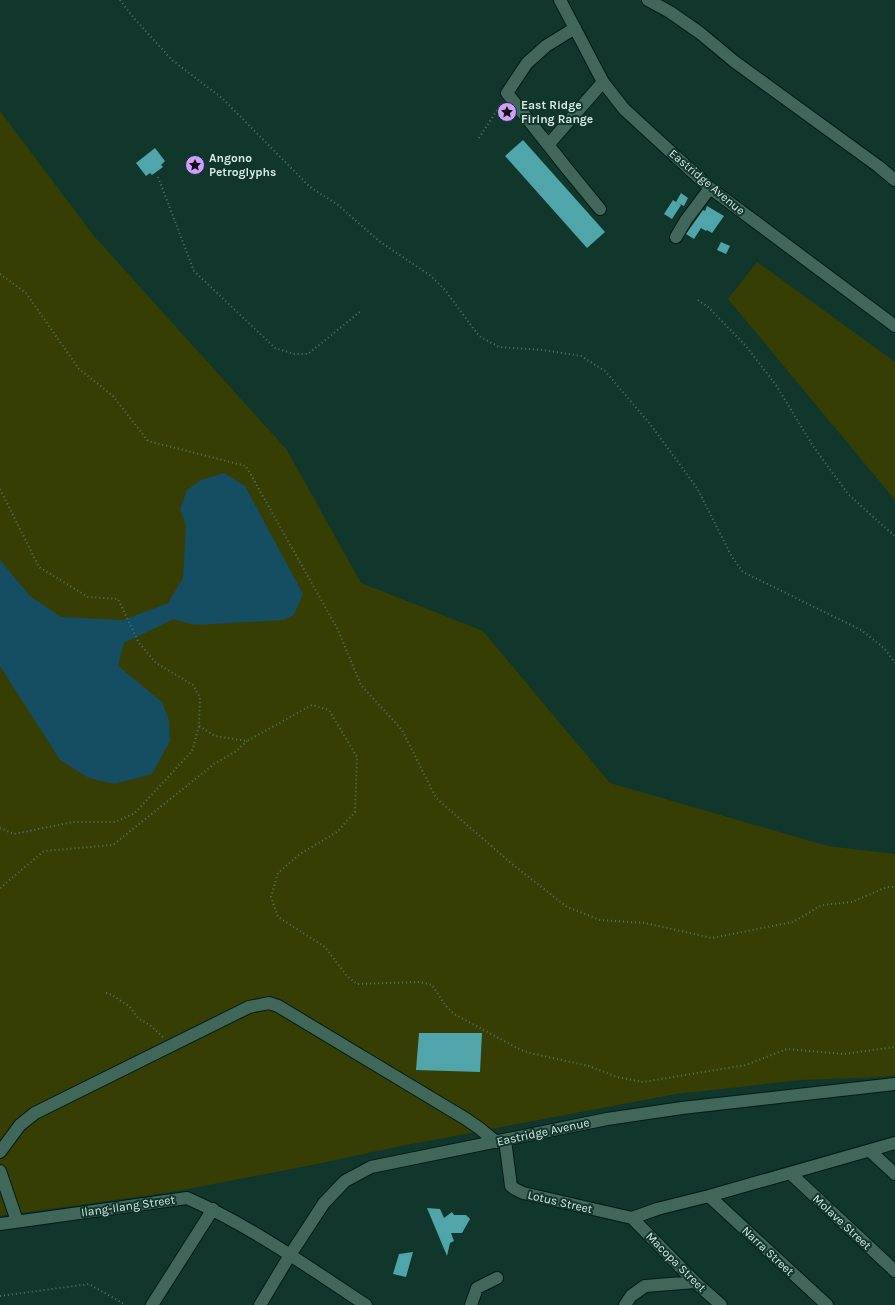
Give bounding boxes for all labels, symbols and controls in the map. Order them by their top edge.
place label: East Ridge Firing Range [521,98,593,126]
place icon: East Ridge Firing Range [496,101,518,123]
street label: Eastridge Avenue [666,146,748,218]
place label: Angono Petroglyphs [209,151,276,179]
place icon: Angono Petroglyphs [184,154,206,176]
street label: Eastridge Avenue [495,1115,591,1149]
street label: Lotus Street [526,1188,594,1216]
street label: Molave Street [810,1191,874,1253]
street label: Ilang-Ilang Street [80,1192,176,1220]
street label: Narra Street [739,1223,797,1279]
street label: Macopa Street [643,1229,709,1295]

